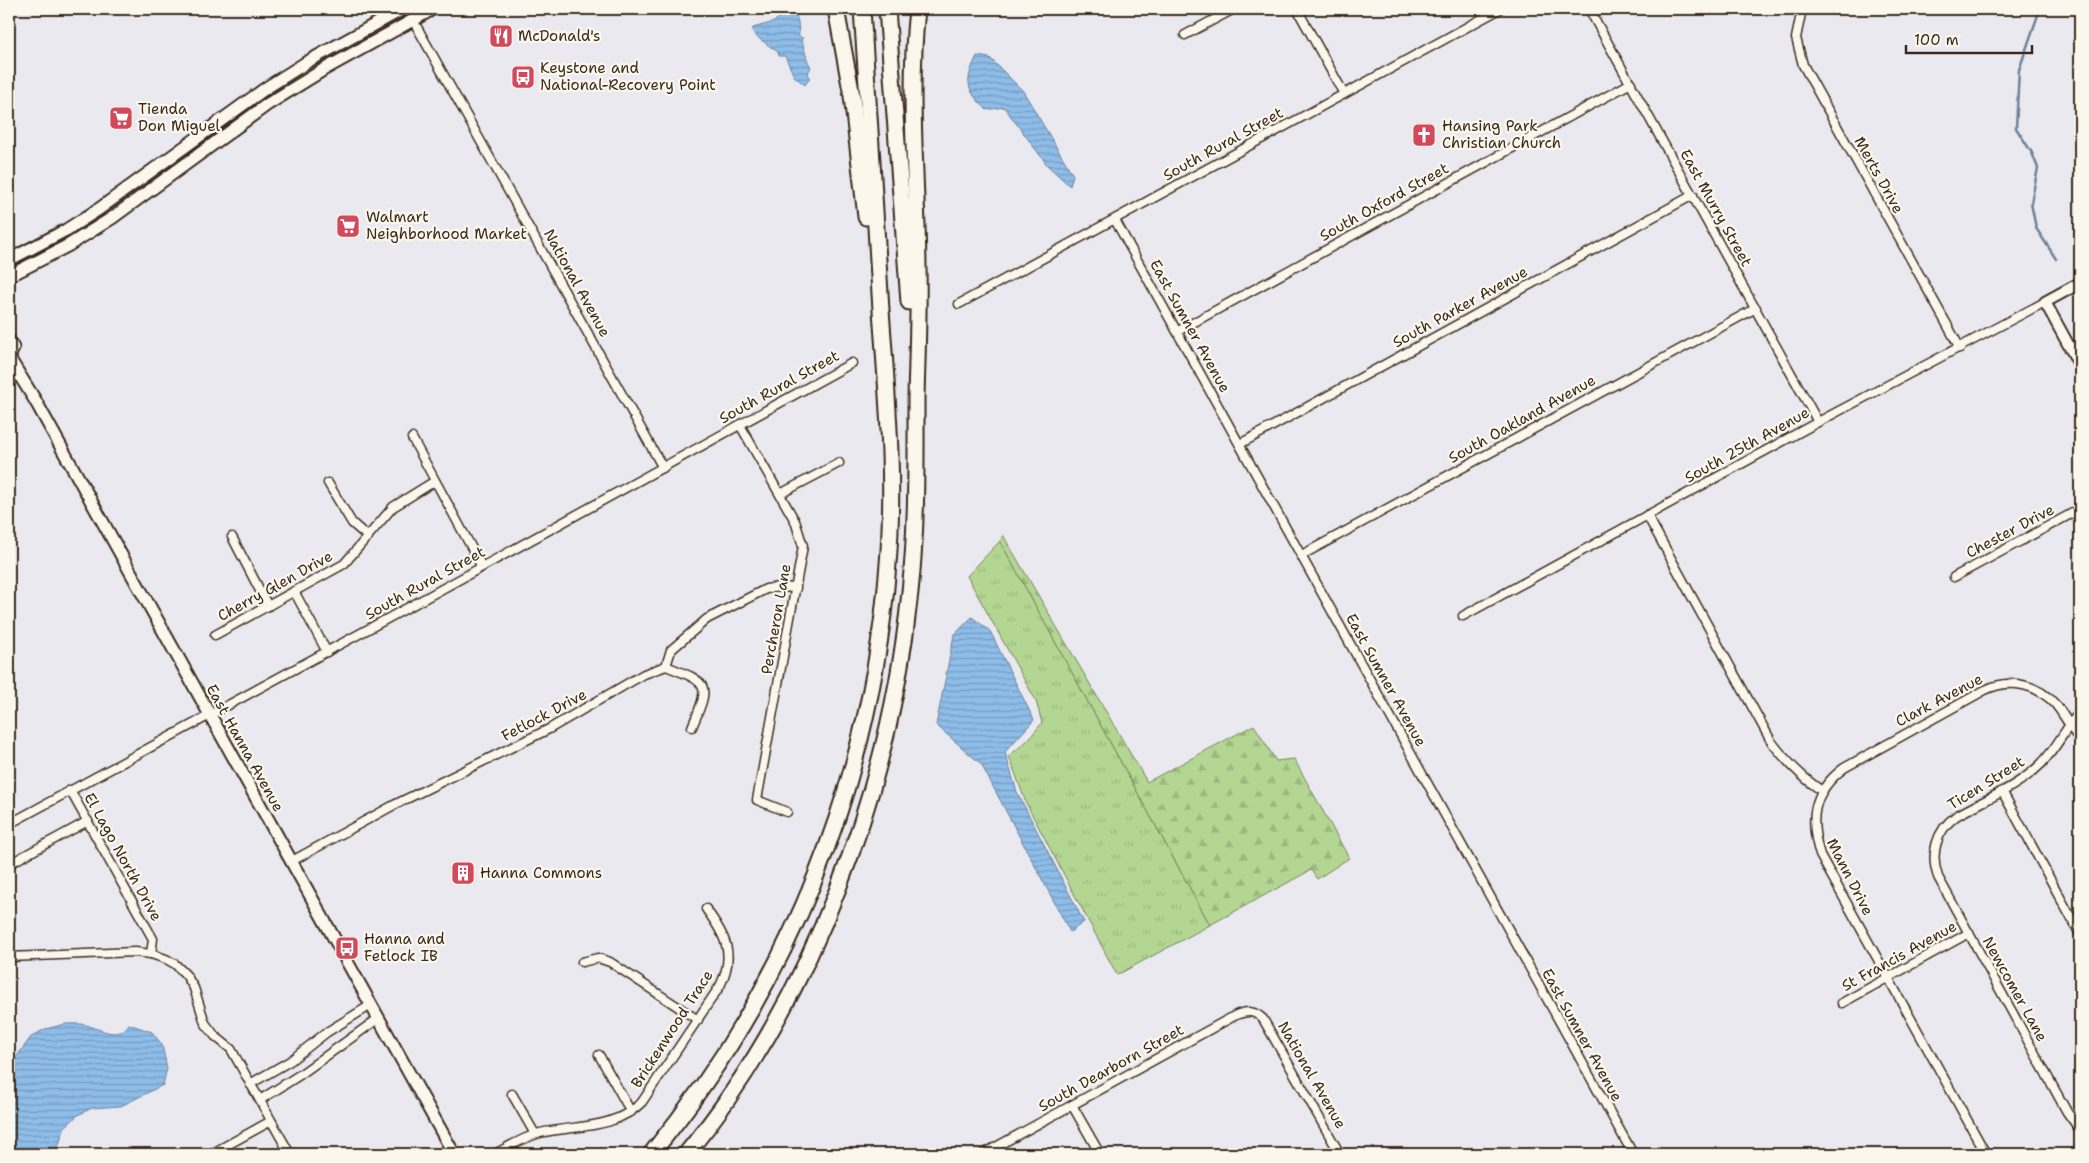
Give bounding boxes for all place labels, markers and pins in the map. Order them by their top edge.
restaurant icon: McDonald's [488,23,514,49]
place label: McDonald's [518,26,600,46]
place label: Keystone and National-Recovery Point [540,58,716,95]
bus stop icon: Keystone and National-Recovery Point [510,64,536,90]
place label: Tienda Don Miguel [138,99,221,136]
supermarket icon: Tienda Don Miguel [108,105,134,131]
place label: Hansing Park Christian Church [1442,116,1561,153]
church icon: Hansing Park Christian Church [1411,122,1437,148]
place label: Walmart Neighborhood Market [366,207,527,244]
supermarket icon: Walmart Neighborhood Market [335,213,361,239]
building icon: Hanna Commons [450,860,476,886]
place label: Hanna Commons [480,863,602,883]
place label: Hanna and Fetlock IB [364,929,445,966]
bus stop icon: Hanna and Fetlock IB [334,935,360,961]

